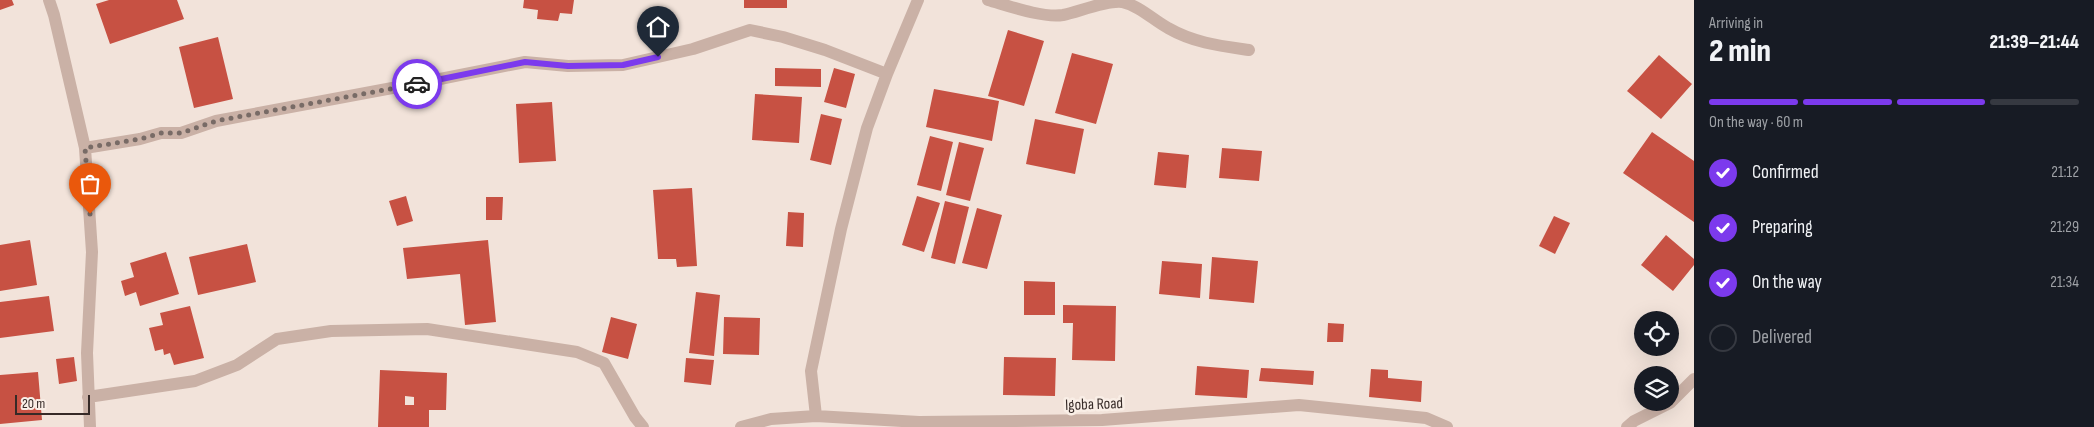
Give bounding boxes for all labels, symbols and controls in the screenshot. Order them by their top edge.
pin [637,6,679,57]
icon: home [644,13,672,41]
text: Arriving in [1709,14,1763,33]
text: 21:39–21:44 [1989,31,2079,54]
text: 2 min [1709,32,1771,71]
courier [392,59,442,109]
icon: car [403,70,431,98]
text: On the way · 60 m [1709,113,1803,132]
icon: check [1709,159,1737,187]
text: Confirmed [1752,161,1819,184]
pin [69,163,111,214]
text: 21:12 [2051,163,2079,182]
icon: bag [76,170,104,198]
icon: check [1709,214,1737,242]
text: Preparing [1752,216,1813,239]
text: 21:29 [2050,218,2079,237]
icon: check [1709,269,1737,297]
text: On the way [1752,271,1822,294]
text: 21:34 [2050,273,2079,292]
map controls [1634,311,1679,411]
button: locate [1634,311,1679,356]
text: Delivered [1752,326,1812,349]
button: layers [1634,366,1679,411]
scale bar [15,392,90,415]
street label: Igoba Road [1065,394,1123,415]
text: 20 m [22,395,45,412]

